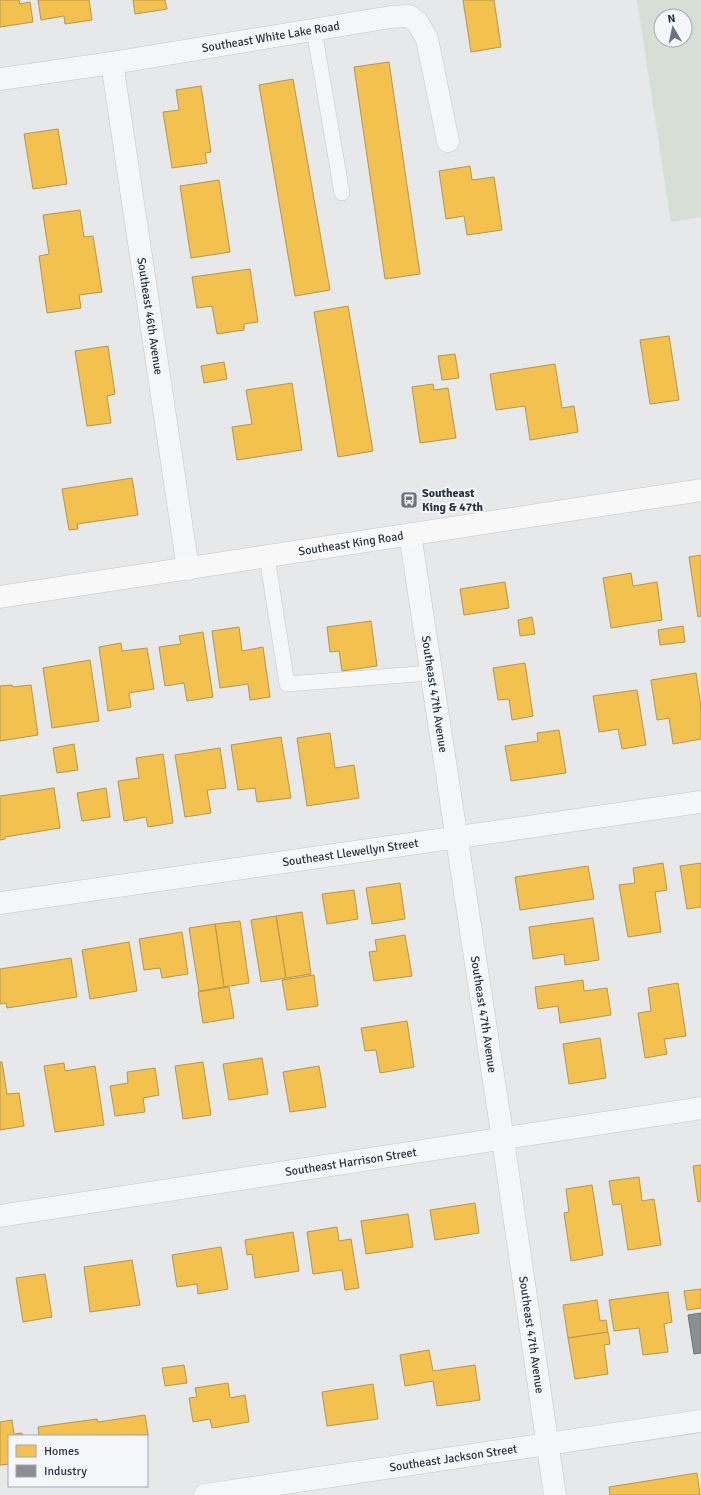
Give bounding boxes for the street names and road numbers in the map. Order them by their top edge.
street label: Southeast White Lake Road [201,19,341,56]
street label: Southeast 46th Avenue [133,257,166,376]
street label: Southeast King Road [297,529,405,559]
street label: Southeast 47th Avenue [418,635,450,754]
street label: Southeast Llewellyn Street [281,836,420,870]
street label: Southeast 47th Avenue [467,955,500,1074]
street label: Southeast Harrison Street [284,1145,418,1180]
street label: Southeast 47th Avenue [515,1275,547,1395]
street label: Southeast Jackson Street [388,1441,518,1475]

